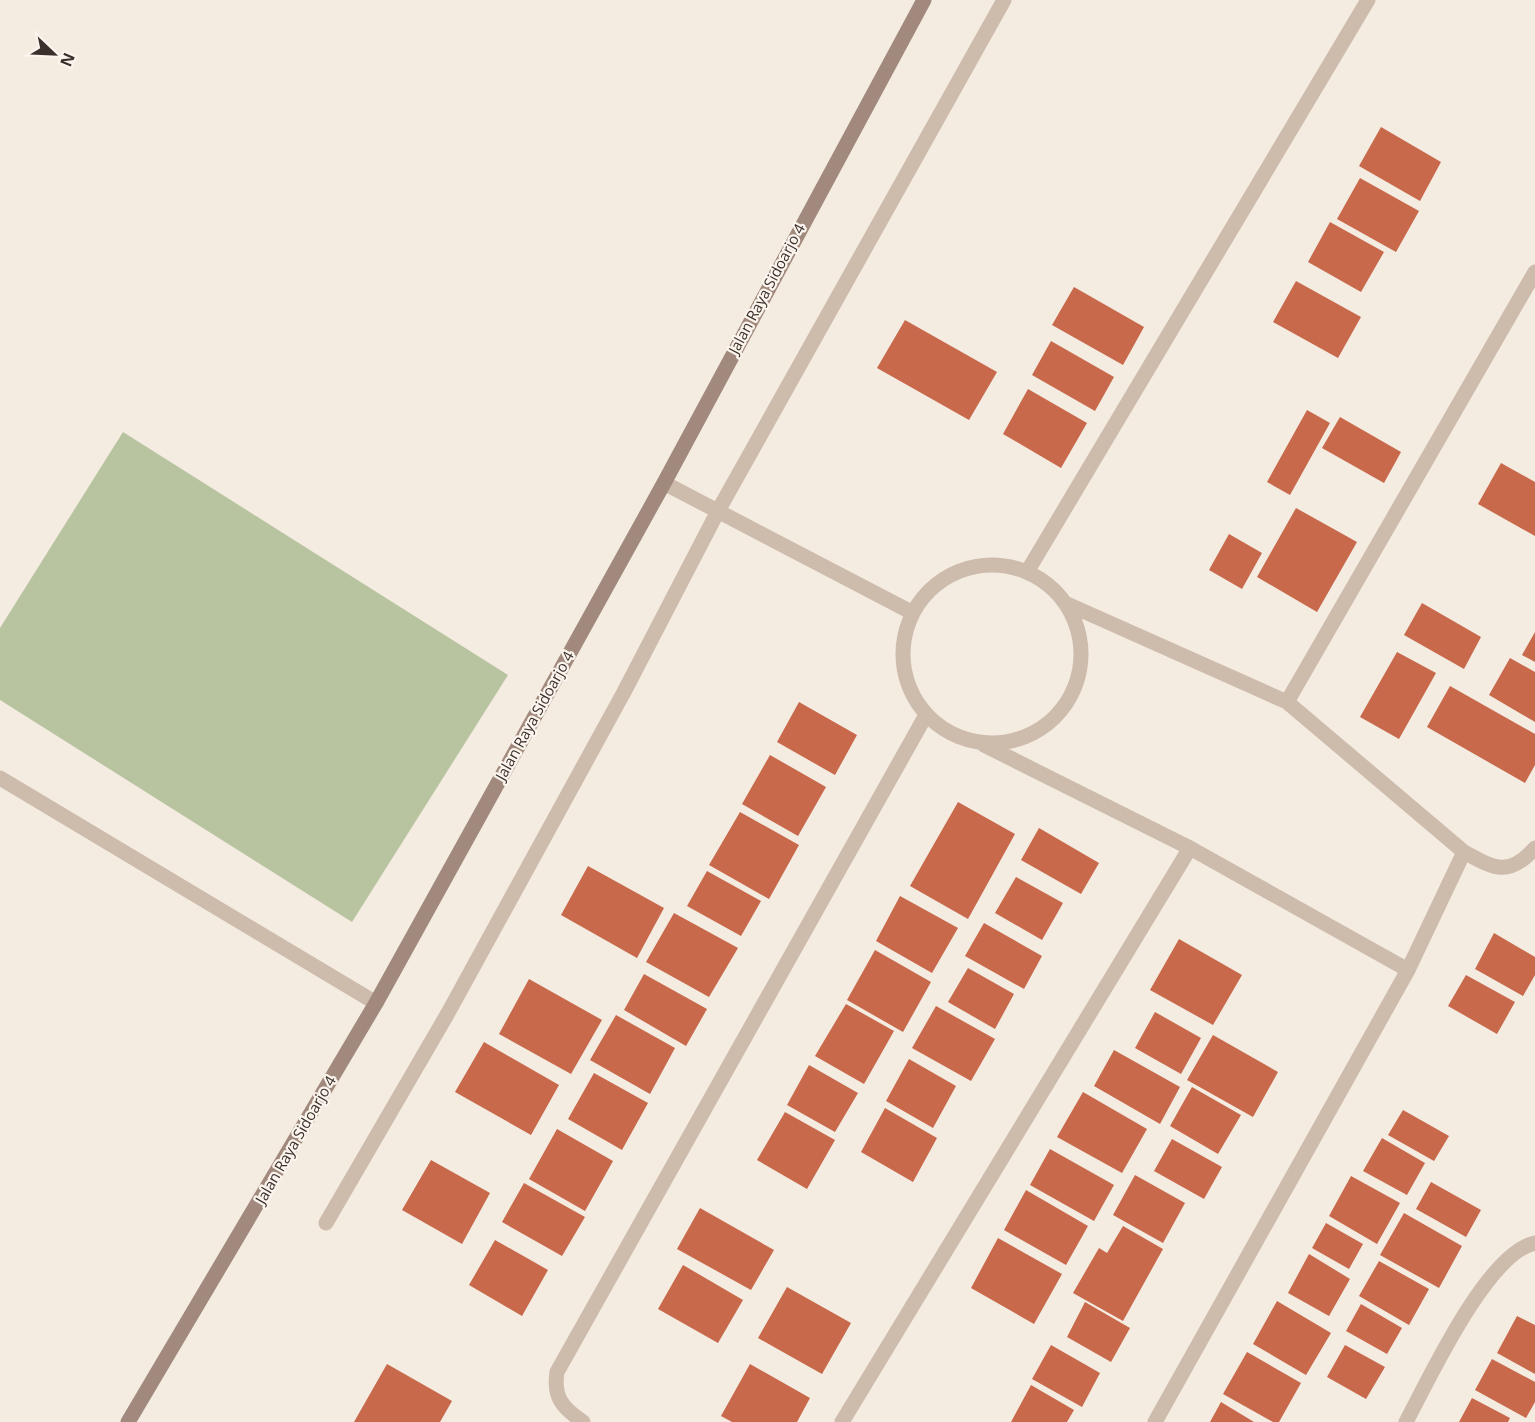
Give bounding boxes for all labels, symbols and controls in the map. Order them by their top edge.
north arrow [24,24,84,84]
text: N [55,50,80,70]
street label: Jalan Raya Sidoarjo 4 [722,220,809,359]
street label: Jalan Raya Sidoarjo 4 [489,647,578,785]
street label: Jalan Raya Sidoarjo 4 [249,1071,340,1209]

